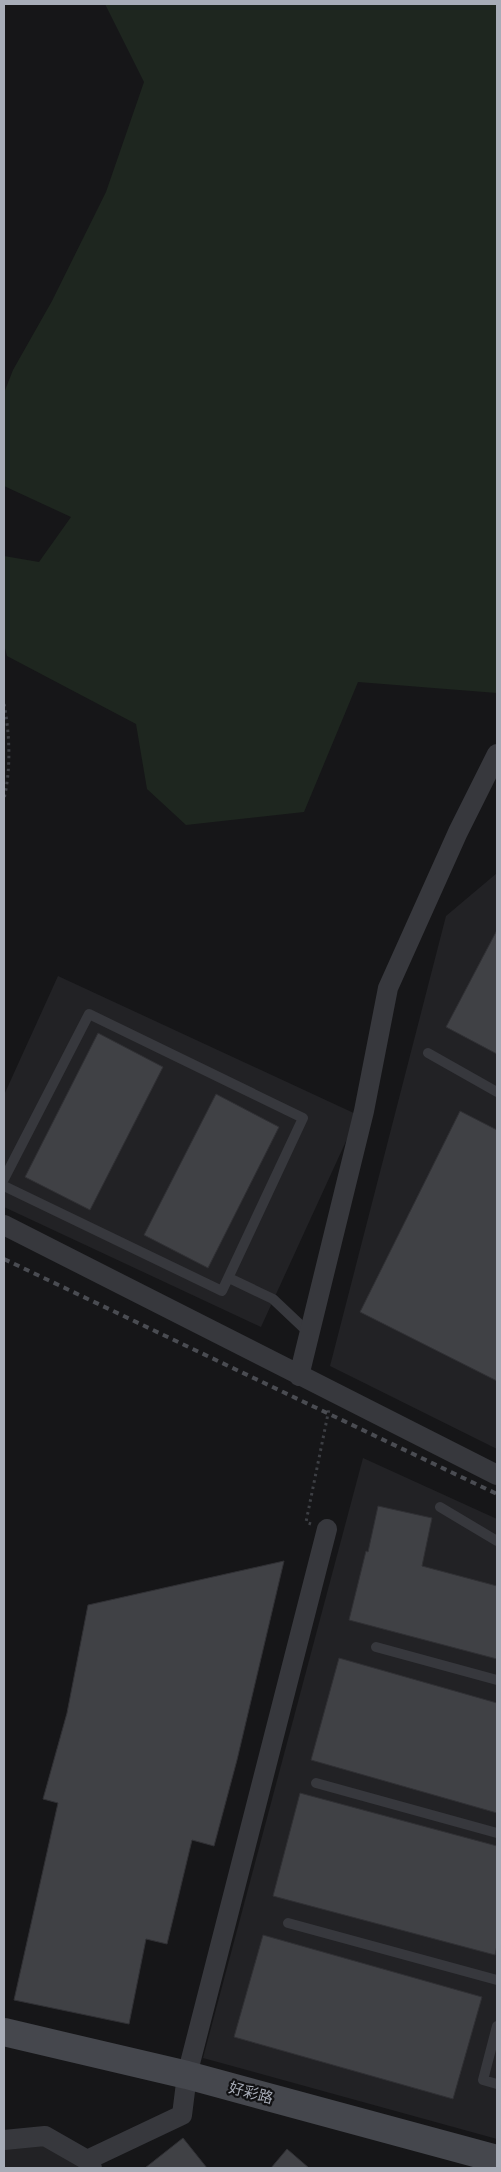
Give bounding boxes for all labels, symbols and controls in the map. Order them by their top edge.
street label: 好彩路 [227,2078,275,2108]

